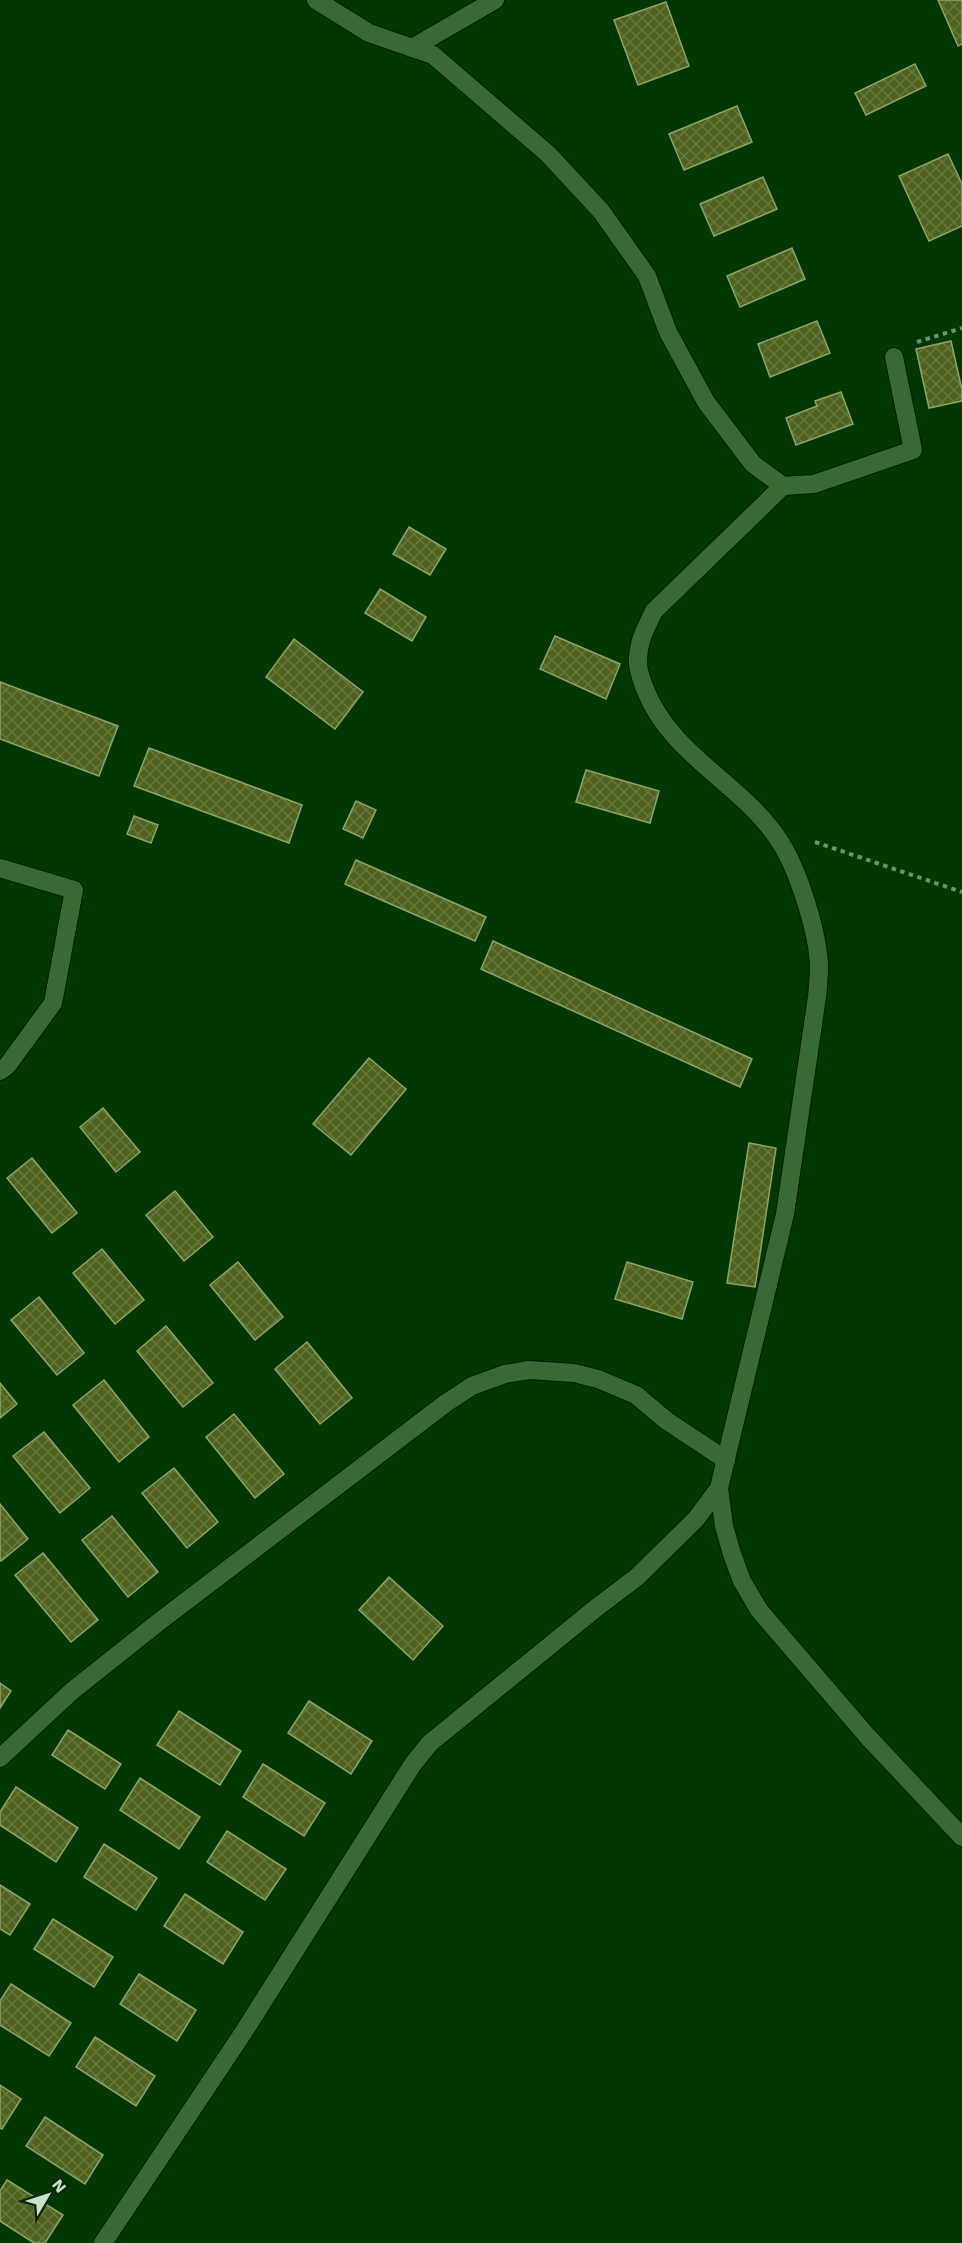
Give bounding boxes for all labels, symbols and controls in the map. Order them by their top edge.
north arrow [18,2165,78,2225]
text: N [48,2175,70,2196]

